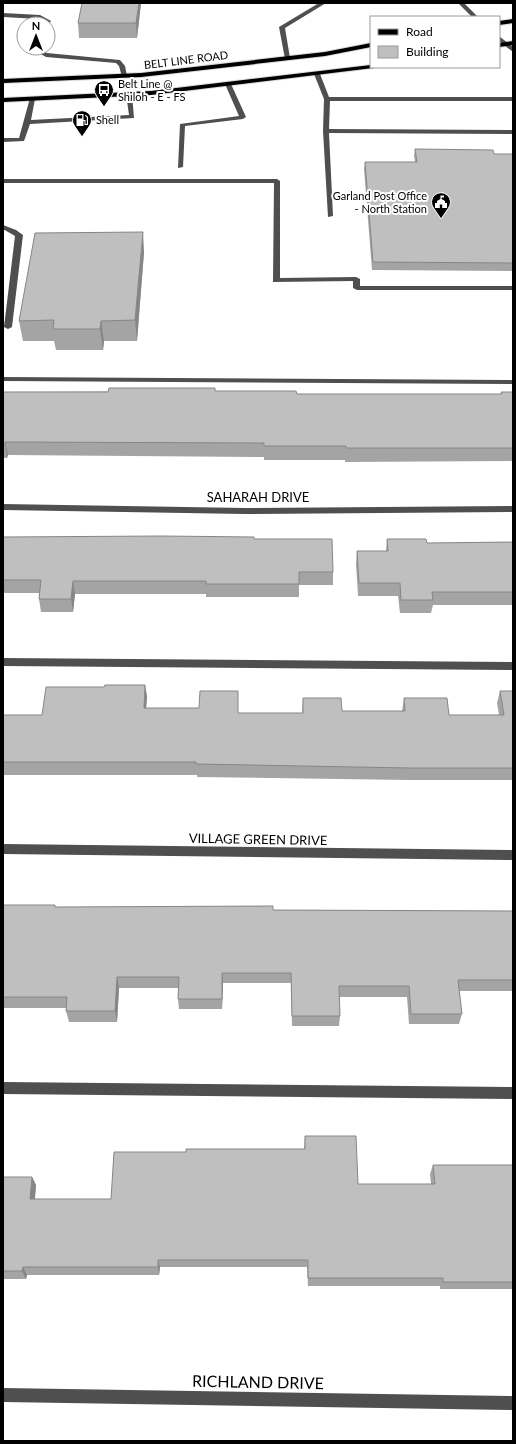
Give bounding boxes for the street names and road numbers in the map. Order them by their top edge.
street label: BELT LINE ROAD [143,48,229,71]
street label: SAHARAH DRIVE [207,489,309,505]
street label: VILLAGE GREEN DRIVE [189,830,327,848]
street label: RICHLAND DRIVE [192,1371,324,1392]

